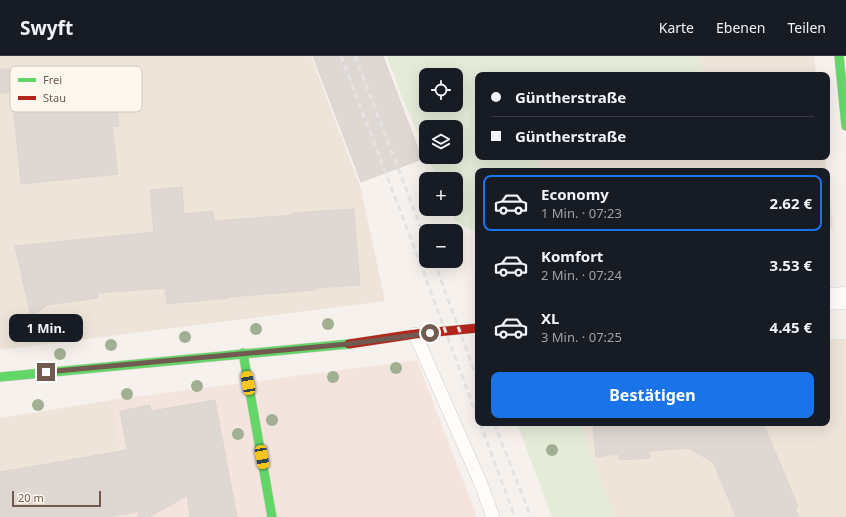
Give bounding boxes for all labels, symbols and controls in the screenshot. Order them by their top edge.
text: Swyft [20,15,73,41]
text: Karte [659,18,694,37]
text: Ebenen [716,18,766,37]
text: Teilen [788,18,826,37]
legend [10,66,142,112]
map controls [419,68,463,268]
button: locate [419,68,463,112]
text: Frei [43,72,62,87]
text: Güntherstraße [515,87,626,107]
text: Stau [43,90,66,105]
button: layers [419,120,463,164]
text: Güntherstraße [515,126,626,146]
button: + [419,172,463,216]
text: Economy [541,184,609,204]
icon: car [493,185,529,221]
text: 2.62 € [770,193,812,213]
text: 1 Min. · 07:23 [541,204,622,222]
button: − [419,224,463,268]
text: Komfort [541,246,603,266]
icon: car [493,247,529,283]
text: 3.53 € [770,255,812,275]
text: 2 Min. · 07:24 [541,266,622,284]
text: XL [541,308,559,328]
icon: car [493,309,529,345]
callout: 1 Min. [9,314,83,342]
text: 4.45 € [770,317,812,337]
text: 1 Min. [26,319,66,337]
route start [421,324,439,342]
text: 3 Min. · 07:25 [541,328,622,346]
route end [37,363,55,381]
car [240,370,256,396]
button: Bestätigen [491,372,814,418]
car [254,444,270,470]
scale bar [12,489,101,508]
text: 20 m [18,490,44,505]

